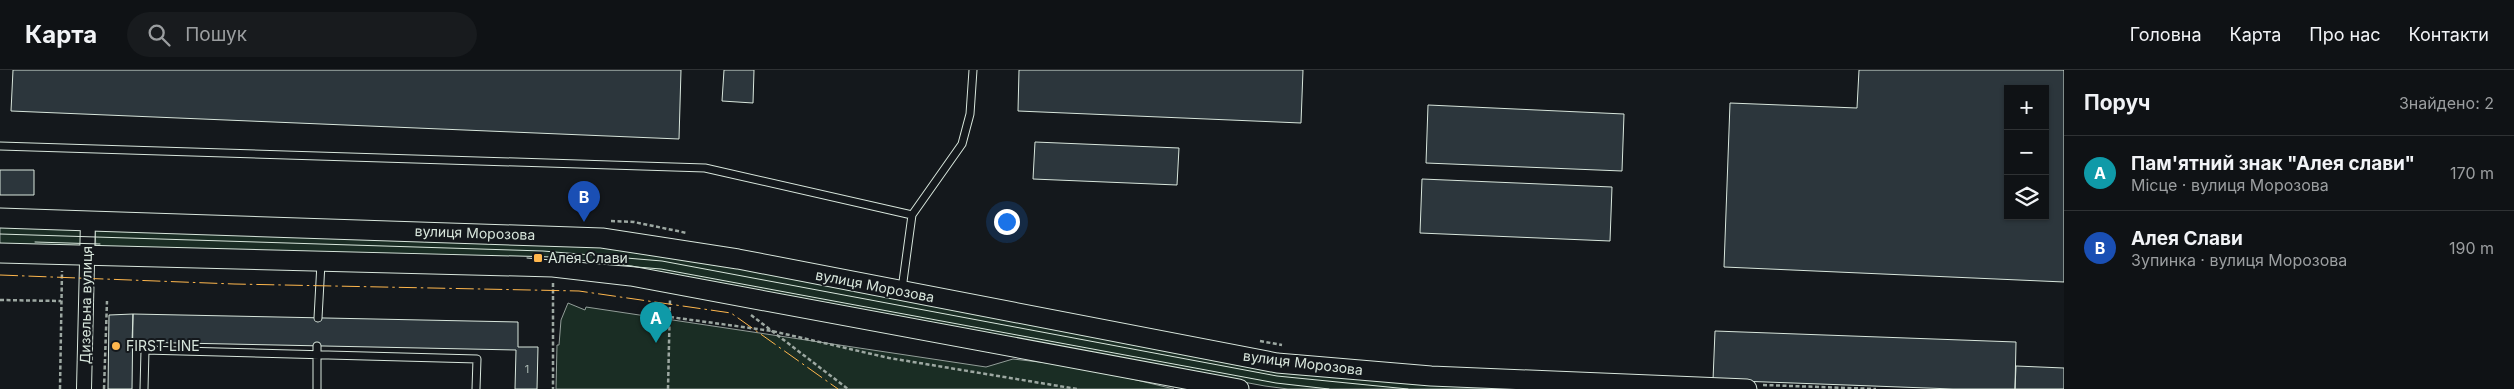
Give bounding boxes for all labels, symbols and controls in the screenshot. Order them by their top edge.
search box [127,12,477,57]
text: Карта [25,20,97,49]
icon: search [145,21,173,49]
text: Пошук [185,23,247,46]
text: Головна [2130,24,2202,45]
text: Карта [2230,24,2281,45]
text: Про нас [2309,24,2381,45]
text: Контакти [2409,24,2489,45]
map controls [2004,85,2049,220]
button: + [2004,85,2049,130]
text: Поруч [2084,90,2151,115]
text: Знайдено: 2 [2399,93,2494,113]
button: − [2004,130,2049,175]
text: Пам'ятний знак "Алея слави" [2131,152,2415,175]
text: A [2094,163,2106,183]
text: 170 m [2450,163,2494,183]
button: layers [2004,175,2049,220]
text: Місце · вулиця Морозова [2131,175,2329,195]
pin: B [568,181,600,222]
your location [994,209,1020,235]
street label: вулиця Морозова [414,222,536,243]
text: Aлея Слави [2131,227,2243,250]
text: B [2095,238,2105,258]
text: 190 m [2449,238,2494,258]
street label: Дизельна вулиця [76,246,95,364]
place label: Алея Слави [548,249,628,266]
text: Зупинка · вулиця Морозова [2131,250,2347,270]
marker: Алея Слави [532,252,544,264]
street label: вулиця Морозова [814,266,936,305]
pin: A [640,302,672,343]
place label: FIRST LINE [126,337,200,354]
marker: FIRST LINE [110,340,122,352]
street label: вулиця Морозова [1242,347,1364,378]
house number: 1 [525,362,529,376]

